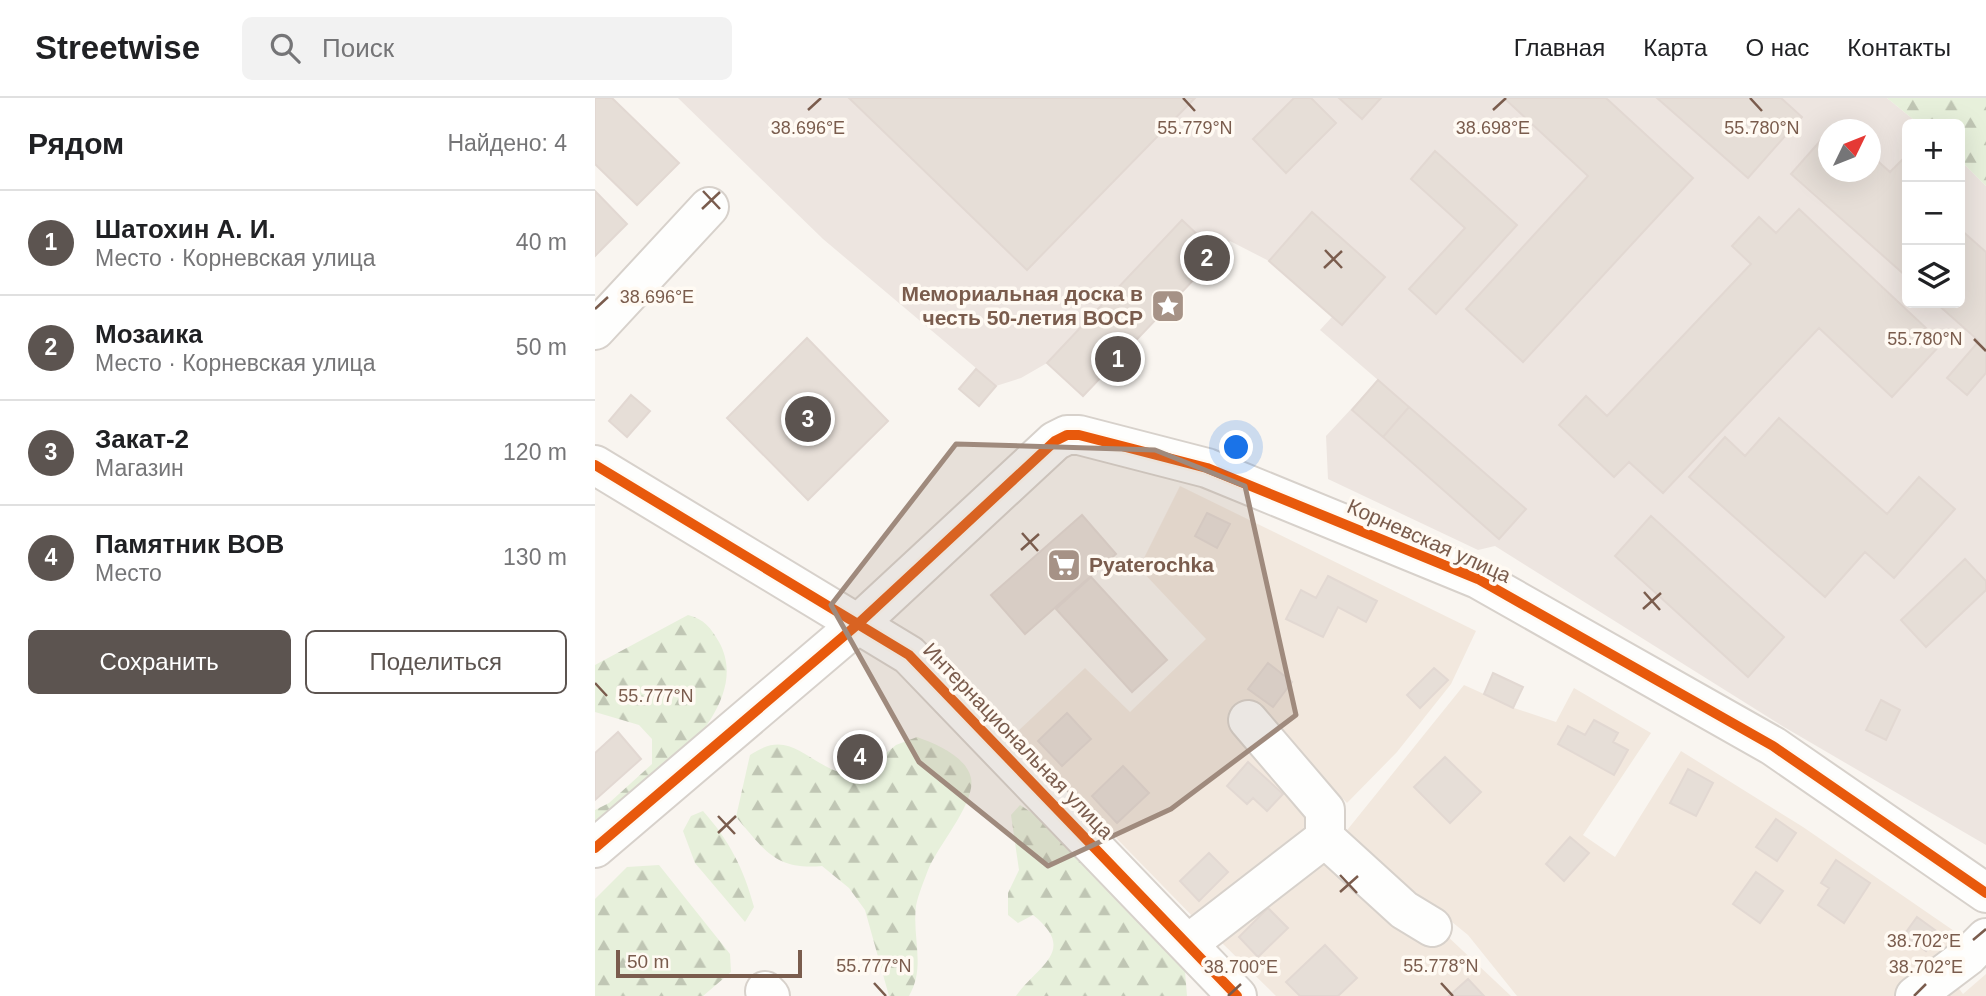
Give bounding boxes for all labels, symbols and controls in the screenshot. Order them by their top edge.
search box [242,17,732,80]
text: Streetwise [35,29,200,66]
icon: search [266,29,304,67]
text: Поиск [322,33,394,63]
text: Главная [1514,34,1605,61]
text: Карта [1643,34,1707,61]
text: О нас [1745,34,1809,61]
text: Контакты [1847,34,1951,61]
text: 38.696°E [771,118,845,138]
text: 55.779°N [1157,118,1233,138]
text: 38.698°E [1456,118,1530,138]
text: 55.780°N [1724,118,1800,138]
north arrow [1818,119,1881,182]
map controls [1902,119,1965,308]
button: + [1902,119,1965,182]
text: Рядом [28,127,124,160]
text: Найдено: 4 [447,130,567,156]
button: − [1902,182,1965,245]
text: Шатохин А. И. [95,214,276,244]
text: 1 [45,229,57,255]
text: 40 m [516,229,567,255]
pin: 2 [1184,232,1230,284]
text: Место · Корневская улица [95,245,376,271]
button: layers [1902,245,1965,308]
place label: Мемориальная доска в честь 50-летия ВОСР [901,282,1143,329]
text: 38.696°E [620,287,694,307]
place icon: Мемориальная доска в честь 50-летия ВОСР [1149,287,1187,325]
text: Мозаика [95,319,203,349]
text: 55.780°N [1887,329,1963,349]
pin: 1 [1095,333,1141,385]
text: 2 [45,334,57,360]
text: 50 m [516,334,567,360]
text: Место · Корневская улица [95,350,376,376]
pin: 3 [785,393,831,445]
text: Закат-2 [95,424,189,454]
your location [1219,430,1253,464]
text: 3 [45,439,57,465]
text: 120 m [503,439,567,465]
text: Магазин [95,455,184,481]
street label: Корневская улица [1344,494,1515,587]
text: Памятник ВОВ [95,529,284,559]
text: 4 [45,544,57,570]
text: 130 m [503,544,567,570]
supermarket icon: Pyaterochka [1045,546,1083,584]
place label: Pyaterochka [1089,553,1214,576]
text: Место [95,560,162,586]
button: Сохранить [28,630,291,694]
button: Поделиться [305,630,567,694]
street label: Интернациональная улица [919,638,1118,843]
text: 55.777°N [618,686,694,706]
pin: 4 [837,731,883,783]
text: 38.702°E [1887,931,1961,951]
scale bar [616,947,801,979]
text: 50 m [627,951,669,972]
text: 55.777°N [836,956,912,976]
text: 55.778°N [1403,956,1479,976]
text: 38.700°E [1204,957,1278,977]
text: 38.702°E [1889,957,1963,977]

